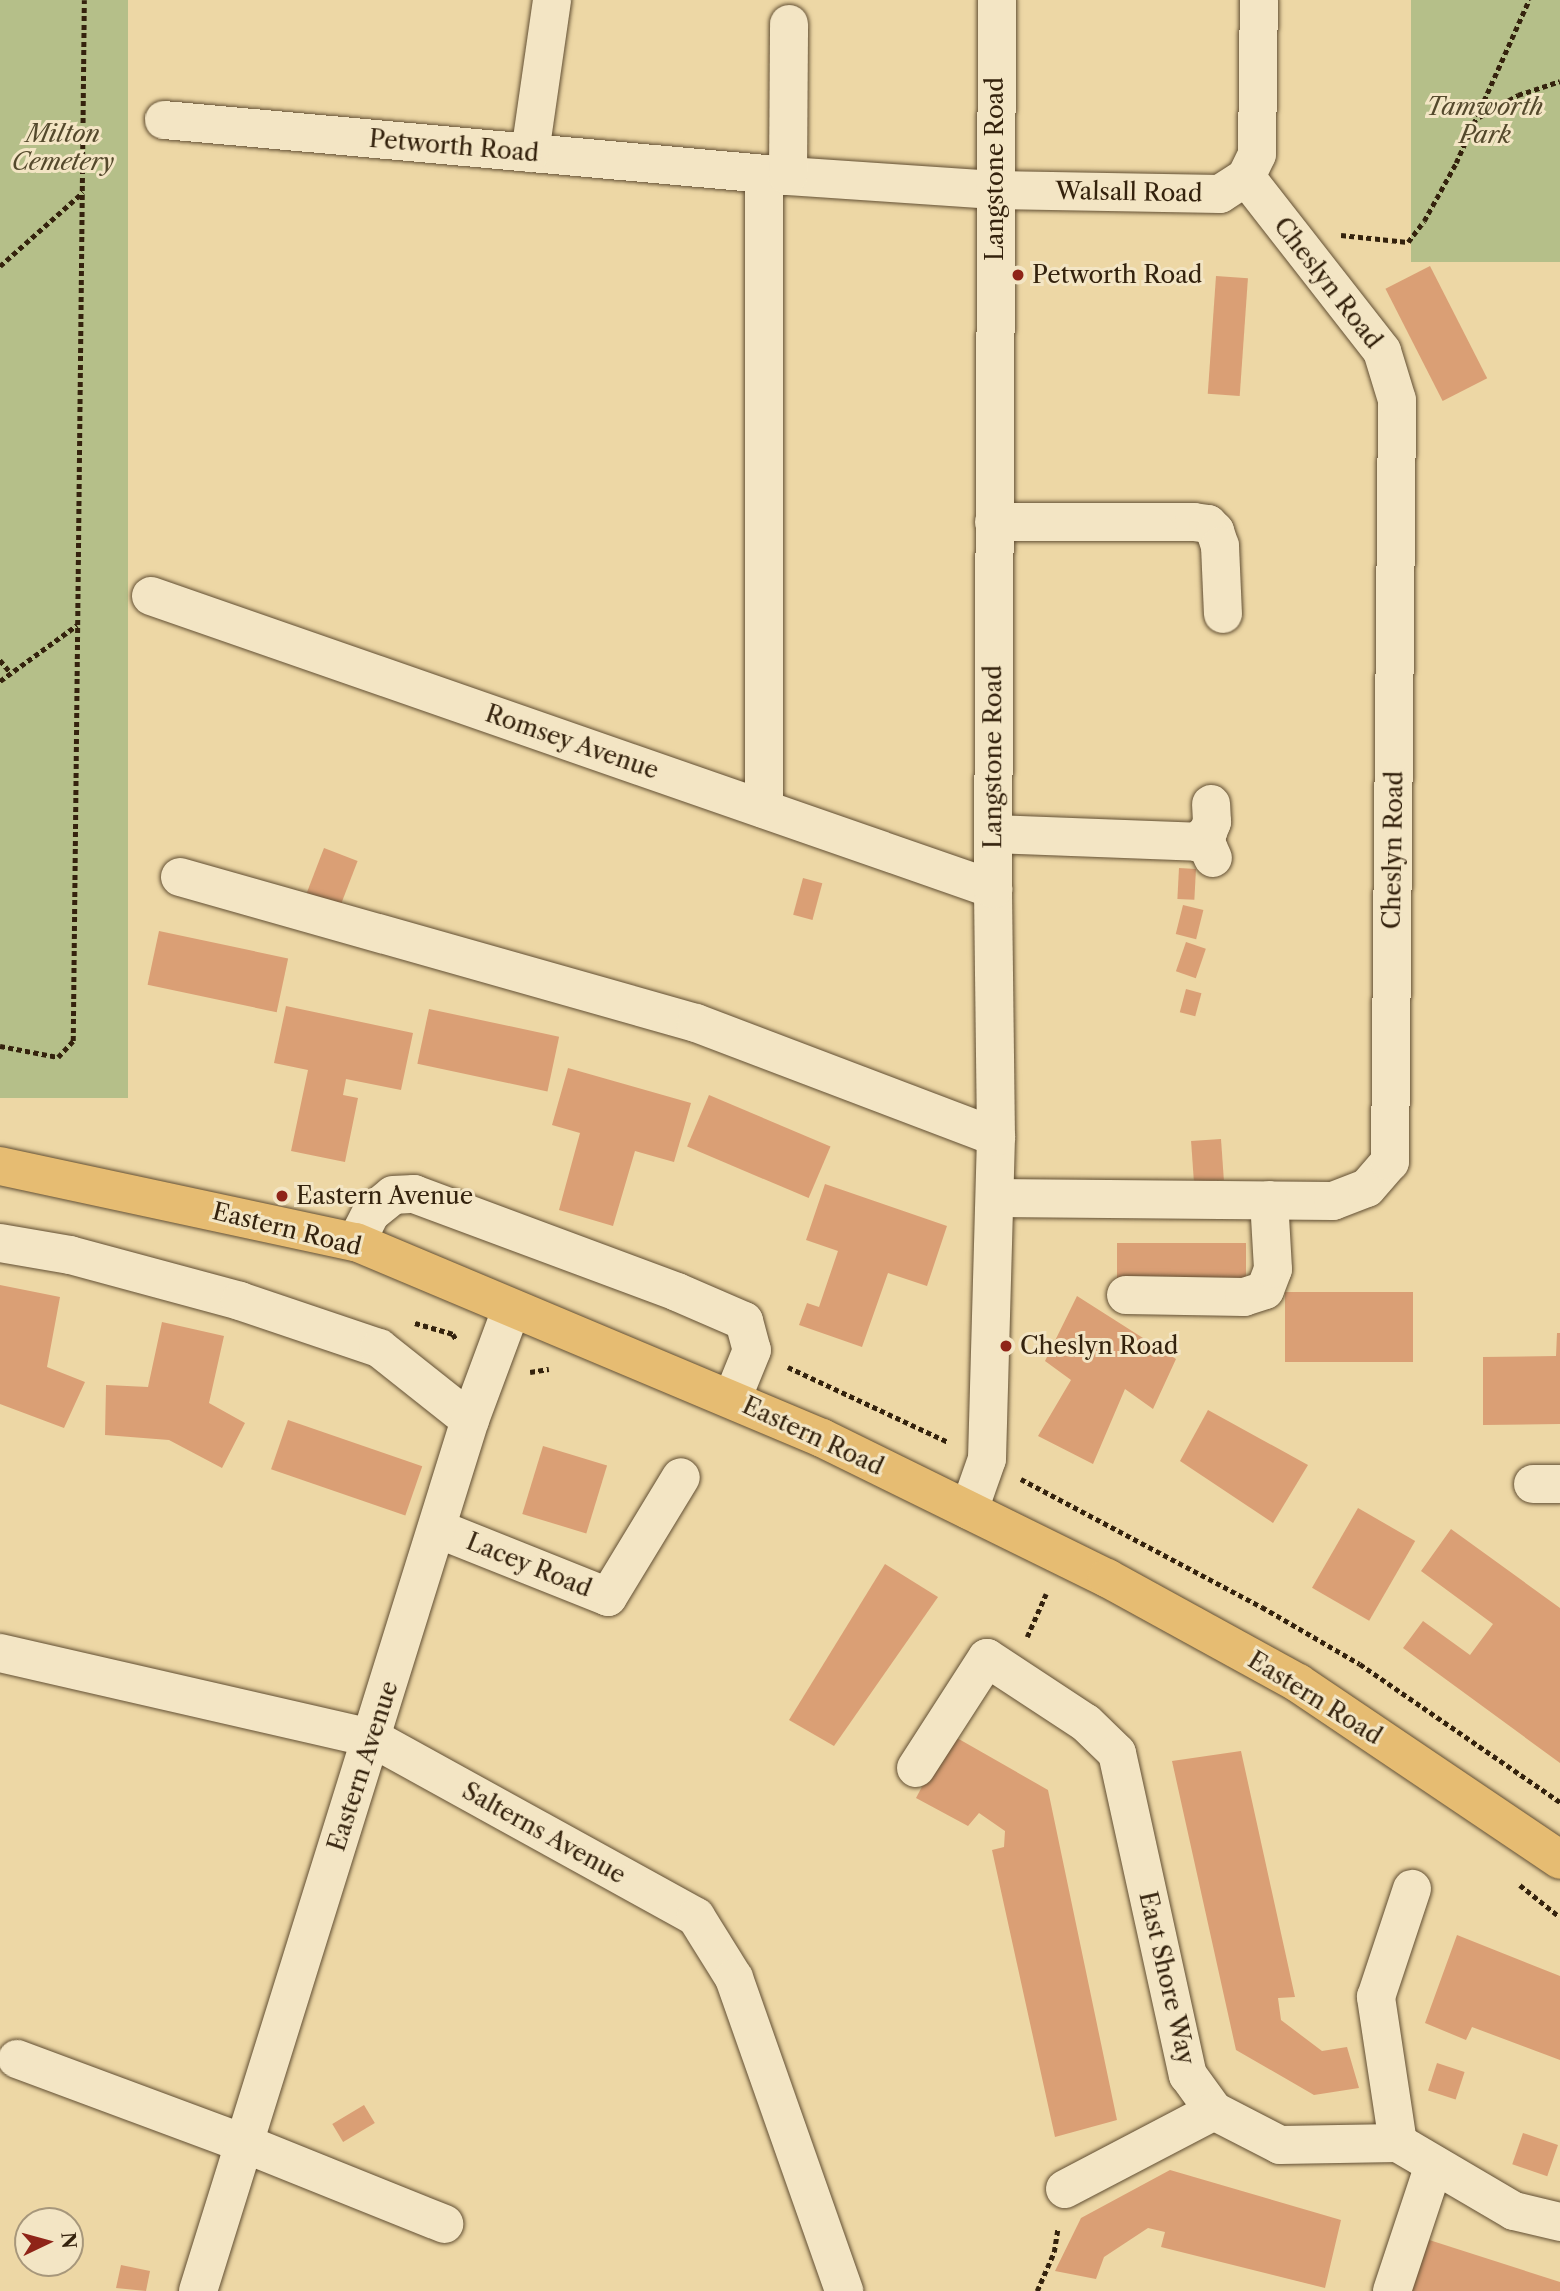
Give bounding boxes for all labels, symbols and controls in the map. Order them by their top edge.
street label: Langstone Road [981,77,1009,261]
park label: Tamworth Park [1427,93,1543,149]
park label: Milton Cemetery [12,120,114,176]
street label: Petworth Road [368,124,540,168]
street label: Walsall Road [1055,176,1203,208]
street label: Cheslyn Road [1268,212,1388,354]
place label: Petworth Road [1032,261,1202,289]
marker: Petworth Road [1010,267,1026,283]
street label: Langstone Road [979,665,1007,849]
street label: Romsey Avenue [481,699,663,785]
street label: Cheslyn Road [1377,771,1409,929]
place label: Eastern Avenue [296,1182,474,1210]
marker: Eastern Avenue [274,1188,290,1204]
street label: Eastern Road [210,1197,364,1261]
place label: Cheslyn Road [1020,1332,1178,1360]
marker: Cheslyn Road [998,1338,1014,1354]
street label: Eastern Road [738,1391,888,1481]
street label: Lacey Road [462,1527,596,1603]
street label: Eastern Road [1243,1645,1387,1751]
street label: Eastern Avenue [322,1677,404,1855]
street label: Salterns Avenue [457,1776,631,1890]
street label: East Shore Way [1133,1888,1201,2068]
north arrow [14,2207,84,2277]
text: N [56,2231,81,2250]

